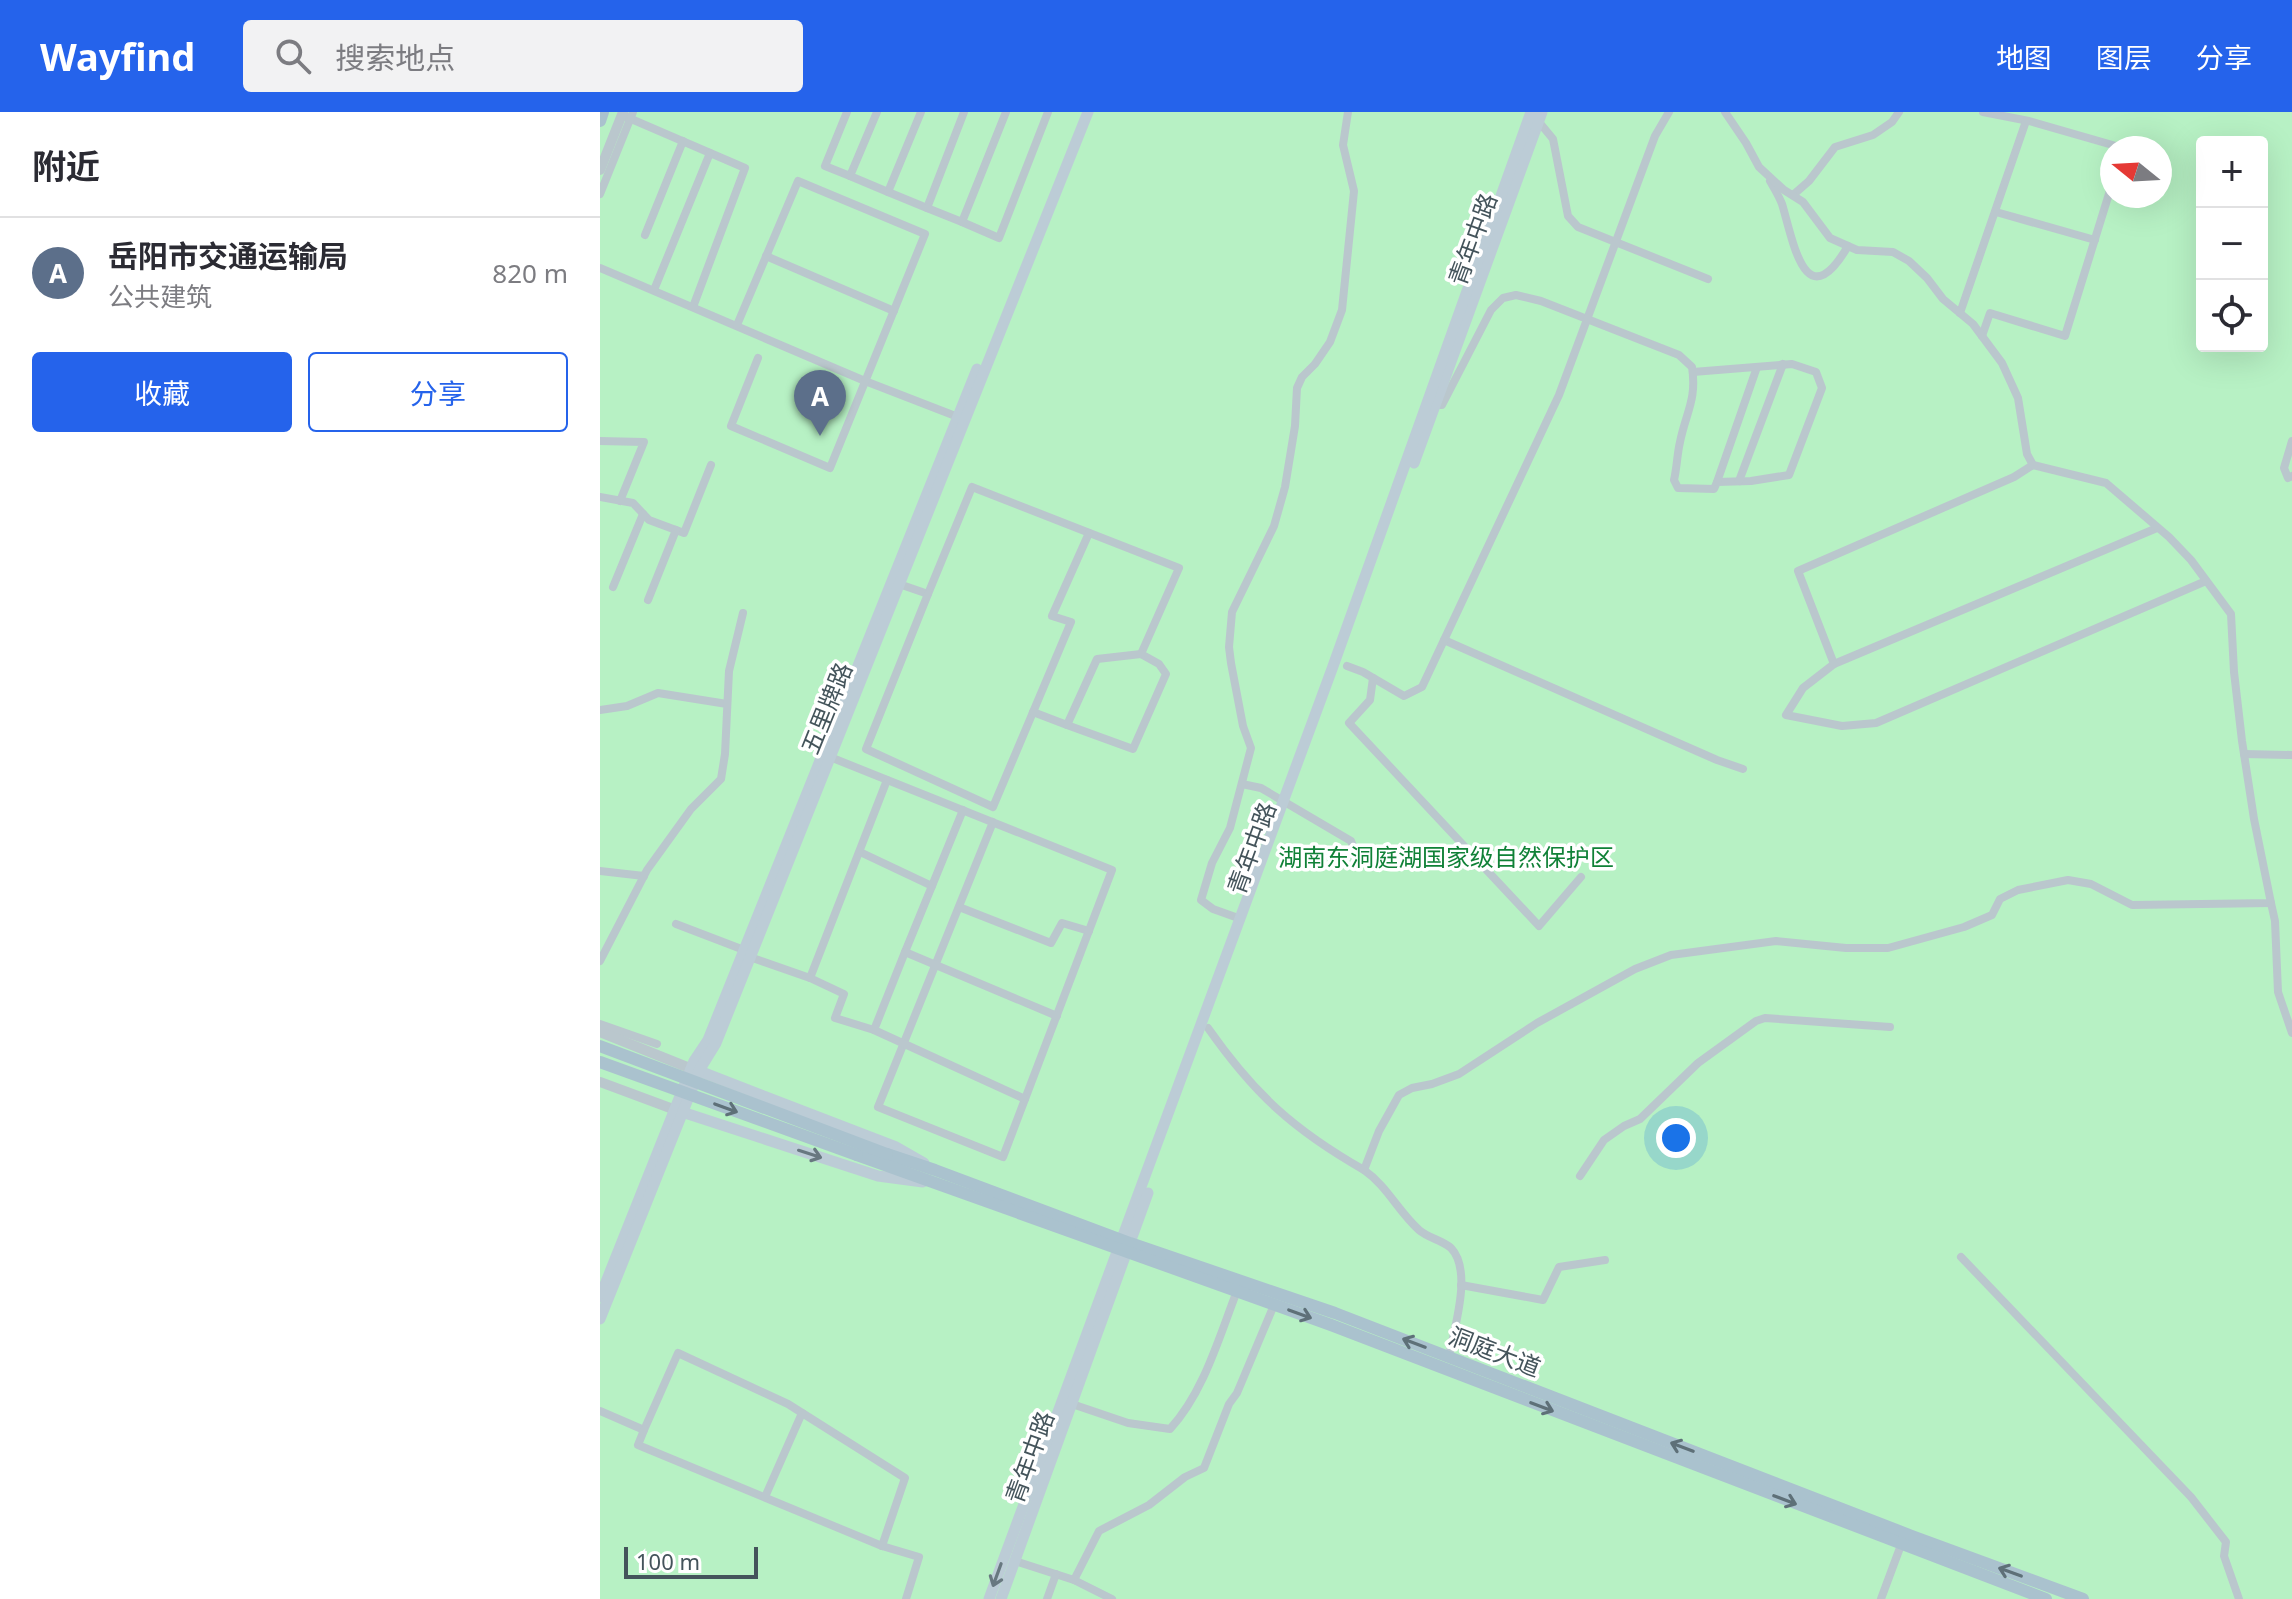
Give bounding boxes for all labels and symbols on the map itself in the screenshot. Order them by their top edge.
north arrow [2100,136,2172,208]
street label: 青年中路 [1440,188,1504,290]
pin: A [794,370,846,436]
street label: 五里牌路 [793,657,859,759]
street label: 青年中路 [1219,797,1283,899]
park label: 湖南东洞庭湖国家级自然保护区 [1278,840,1614,873]
one-way arrow [713,1102,738,1116]
your location [1656,1118,1696,1158]
one-way arrow [797,1147,822,1162]
one-way arrow [1287,1308,1311,1322]
street label: 洞庭大道 [1444,1318,1546,1384]
one-way arrow [1402,1335,1427,1349]
one-way arrow [1530,1401,1554,1415]
street label: 青年中路 [997,1406,1061,1508]
one-way arrow [1670,1439,1695,1453]
one-way arrow [1772,1494,1797,1508]
scale bar [624,1543,758,1579]
one-way arrow [989,1563,1003,1587]
one-way arrow [1998,1564,2023,1578]

